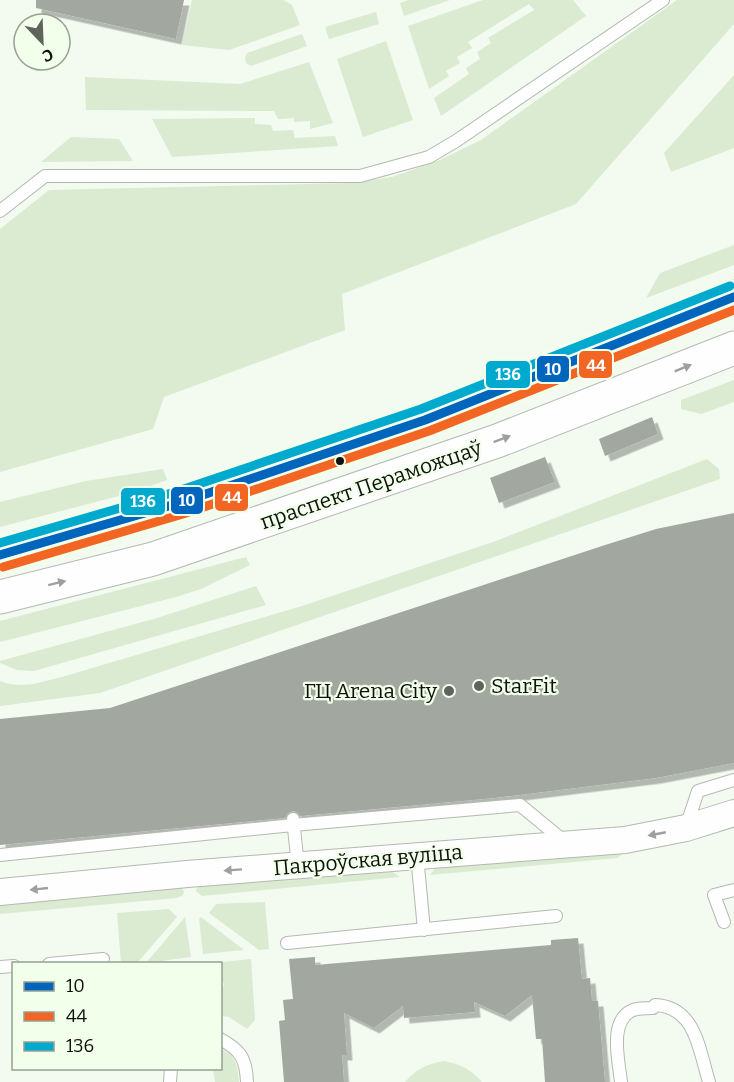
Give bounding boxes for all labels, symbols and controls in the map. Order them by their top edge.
north arrow [12,12,72,72]
text: С [39,45,56,66]
line badge: 44 [578,350,613,379]
line badge: 10 [536,355,570,383]
text: 44 [586,356,606,375]
line badge: 136 [485,360,531,389]
text: 10 [544,360,562,379]
one-way arrow [674,362,692,372]
text: 136 [495,365,521,384]
one-way arrow [493,434,511,443]
street label: праспект Пераможцаў [257,435,486,535]
unlabelled marker [334,455,346,467]
line badge: 44 [214,483,249,512]
line badge: 10 [170,486,204,515]
line badge: 136 [120,487,166,516]
text: 44 [222,488,242,507]
text: 10 [178,491,196,510]
text: 136 [130,492,156,511]
one-way arrow [48,578,66,587]
place label: StarFit [491,673,557,699]
place label: ГЦ Arena City [304,678,438,704]
marker: StarFit [472,679,486,693]
marker: ГЦ Arena City [442,684,456,698]
one-way arrow [648,830,667,839]
street label: Пакроўская вуліца [272,839,464,881]
one-way arrow [223,866,242,875]
one-way arrow [29,884,48,894]
legend [12,962,222,1070]
text: 10 [66,975,85,997]
text: 44 [66,1005,88,1027]
text: 136 [66,1035,94,1057]

